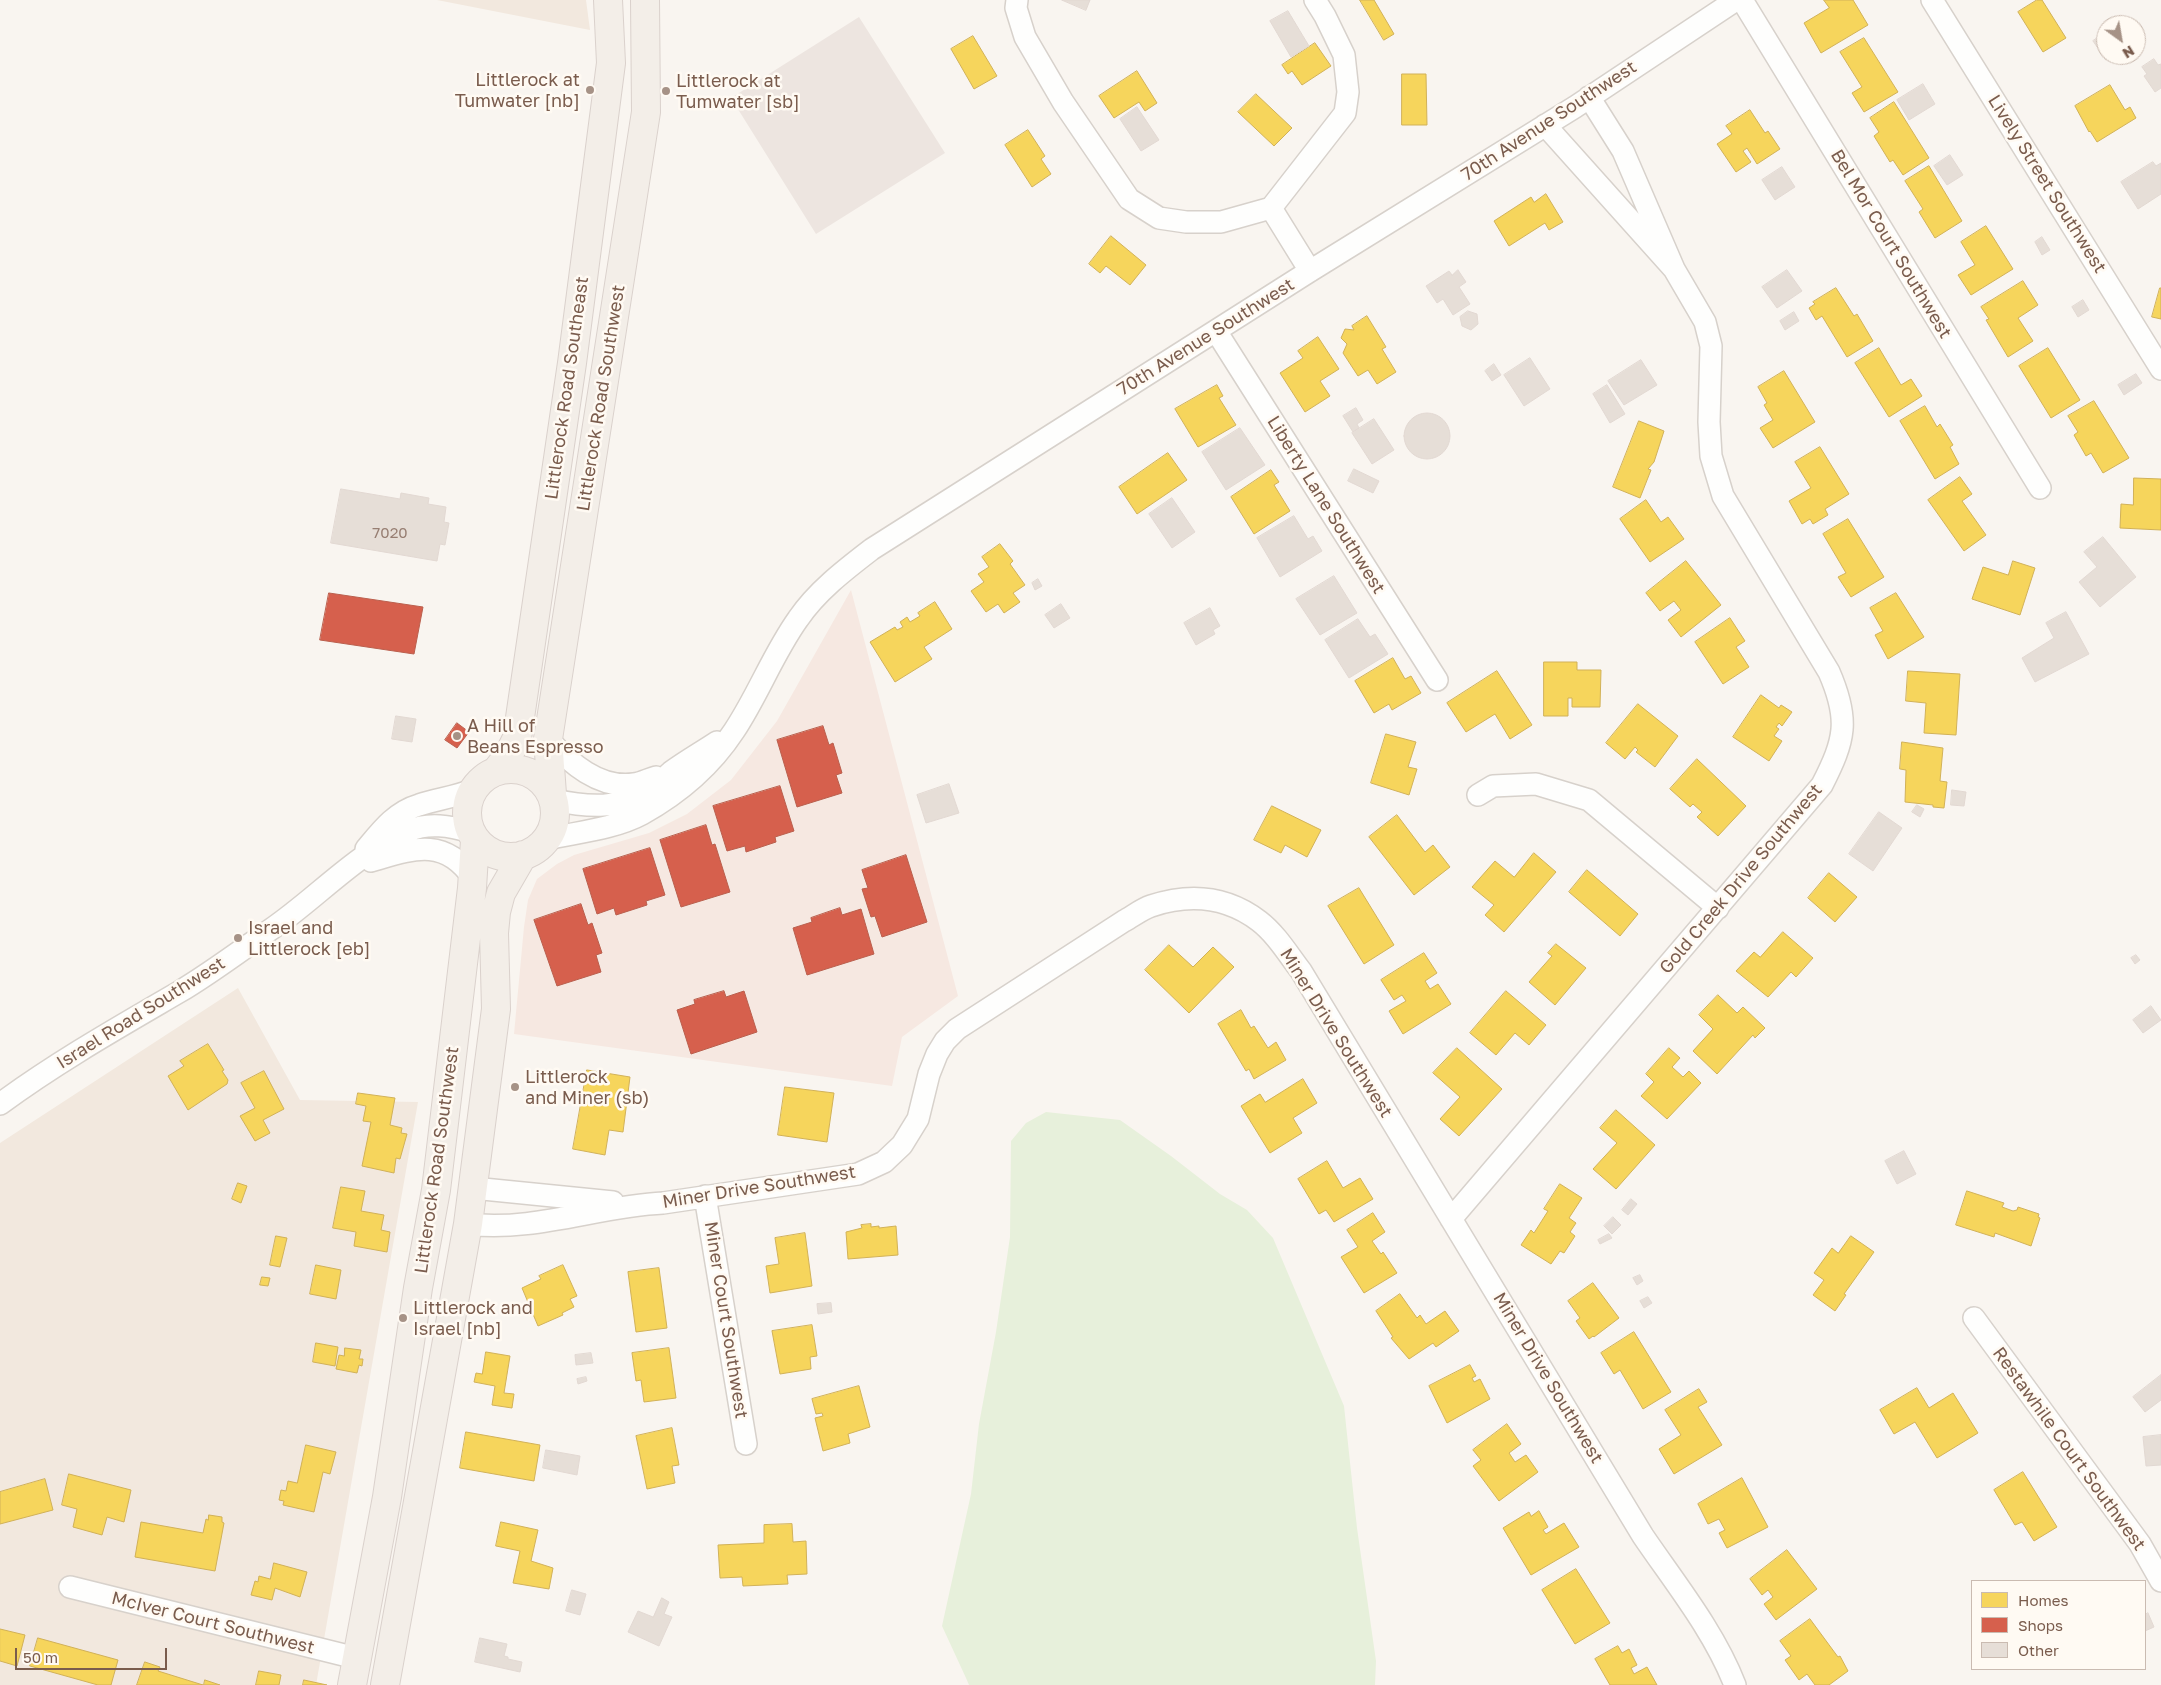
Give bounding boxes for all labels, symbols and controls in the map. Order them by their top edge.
north arrow [2096,15,2146,65]
text: N [2120,42,2138,62]
street label: 70th Avenue Southwest [1457,56,1641,186]
place label: Littlerock at Tumwater [nb] [455,69,580,112]
place label: Littlerock at Tumwater [sb] [676,70,800,112]
marker: Littlerock at Tumwater [nb] [584,84,596,96]
marker: Littlerock at Tumwater [sb] [660,85,672,97]
street label: Lively Street Southwest [1983,91,2111,277]
street label: Bel Mor Court Southwest [1826,146,1956,342]
street label: 70th Avenue Southwest [1114,274,1298,400]
street label: Littlerock Road Southeast [541,275,593,501]
street label: Littlerock Road Southwest [572,283,630,513]
street label: Liberty Lane Southwest [1262,412,1390,598]
house number: 7020 [372,524,408,542]
place label: A Hill of Beans Espresso [467,715,604,758]
marker: A Hill of Beans Espresso [451,730,463,742]
street label: Gold Creek Drive Southwest [1655,780,1827,978]
place label: Israel and Littlerock [eb] [248,917,371,960]
marker: Israel and Littlerock [eb] [232,932,244,944]
street label: Miner Drive Southwest [1275,944,1397,1122]
street label: Israel Road Southwest [53,952,229,1074]
street label: Littlerock Road Southwest [410,1045,464,1275]
place label: Littlerock and Miner (sb) [525,1066,649,1108]
marker: Littlerock and Miner (sb) [509,1081,521,1093]
street label: Miner Drive Southwest [661,1161,857,1213]
street label: Miner Court Southwest [700,1220,752,1420]
street label: Miner Drive Southwest [1488,1289,1608,1467]
place label: Littlerock and Israel [nb] [413,1297,533,1340]
marker: Littlerock and Israel [nb] [397,1312,409,1324]
street label: Restawhile Court Southwest [1988,1343,2150,1555]
legend [1971,1580,2146,1670]
street label: McIver Court Southwest [109,1587,317,1659]
text: Homes [2018,1591,2068,1609]
text: Shops [2018,1616,2063,1634]
scale bar [18,1638,170,1670]
text: Other [2018,1641,2059,1659]
text: 50 m [23,1648,58,1666]

